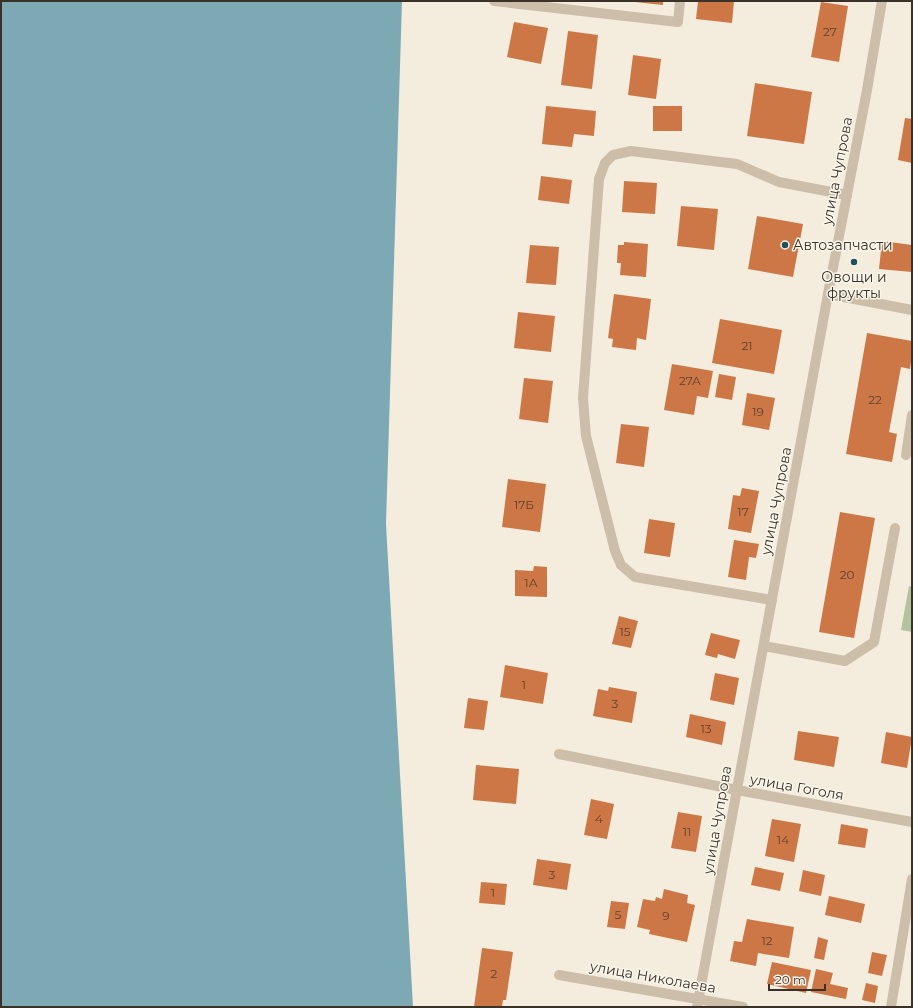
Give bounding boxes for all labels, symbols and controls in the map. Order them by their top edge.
house number: 27 [823,24,837,39]
street label: улица Чупрова [817,115,856,228]
place label: Автозапчасти [793,236,893,254]
marker: Автозапчасти [780,240,790,250]
marker: Овощи и фрукты [849,257,859,267]
place label: Овощи и фрукты [821,268,887,302]
house number: 21 [741,338,753,353]
house number: 27А [679,373,701,388]
house number: 22 [868,392,882,407]
house number: 19 [752,404,764,419]
street label: улица Чупрова [756,445,795,558]
house number: 17Б [514,497,534,512]
house number: 17 [737,504,749,519]
house number: 20 [840,567,854,582]
house number: 1А [524,575,538,590]
house number: 15 [619,624,631,639]
house number: 1 [522,677,526,692]
house number: 3 [612,696,619,711]
house number: 13 [700,721,712,736]
street label: улица Чупрова [698,764,735,877]
street label: улица Гоголя [748,770,845,804]
house number: 4 [595,811,603,826]
house number: 11 [683,824,691,839]
house number: 14 [777,832,789,847]
house number: 3 [549,867,556,882]
house number: 1 [491,885,495,900]
house number: 5 [615,907,622,922]
house number: 9 [662,908,670,923]
house number: 12 [761,933,773,948]
street label: улица Николаева [588,957,717,997]
house number: 2 [491,966,498,981]
scale bar [769,966,825,992]
text: 20 m [775,972,806,987]

